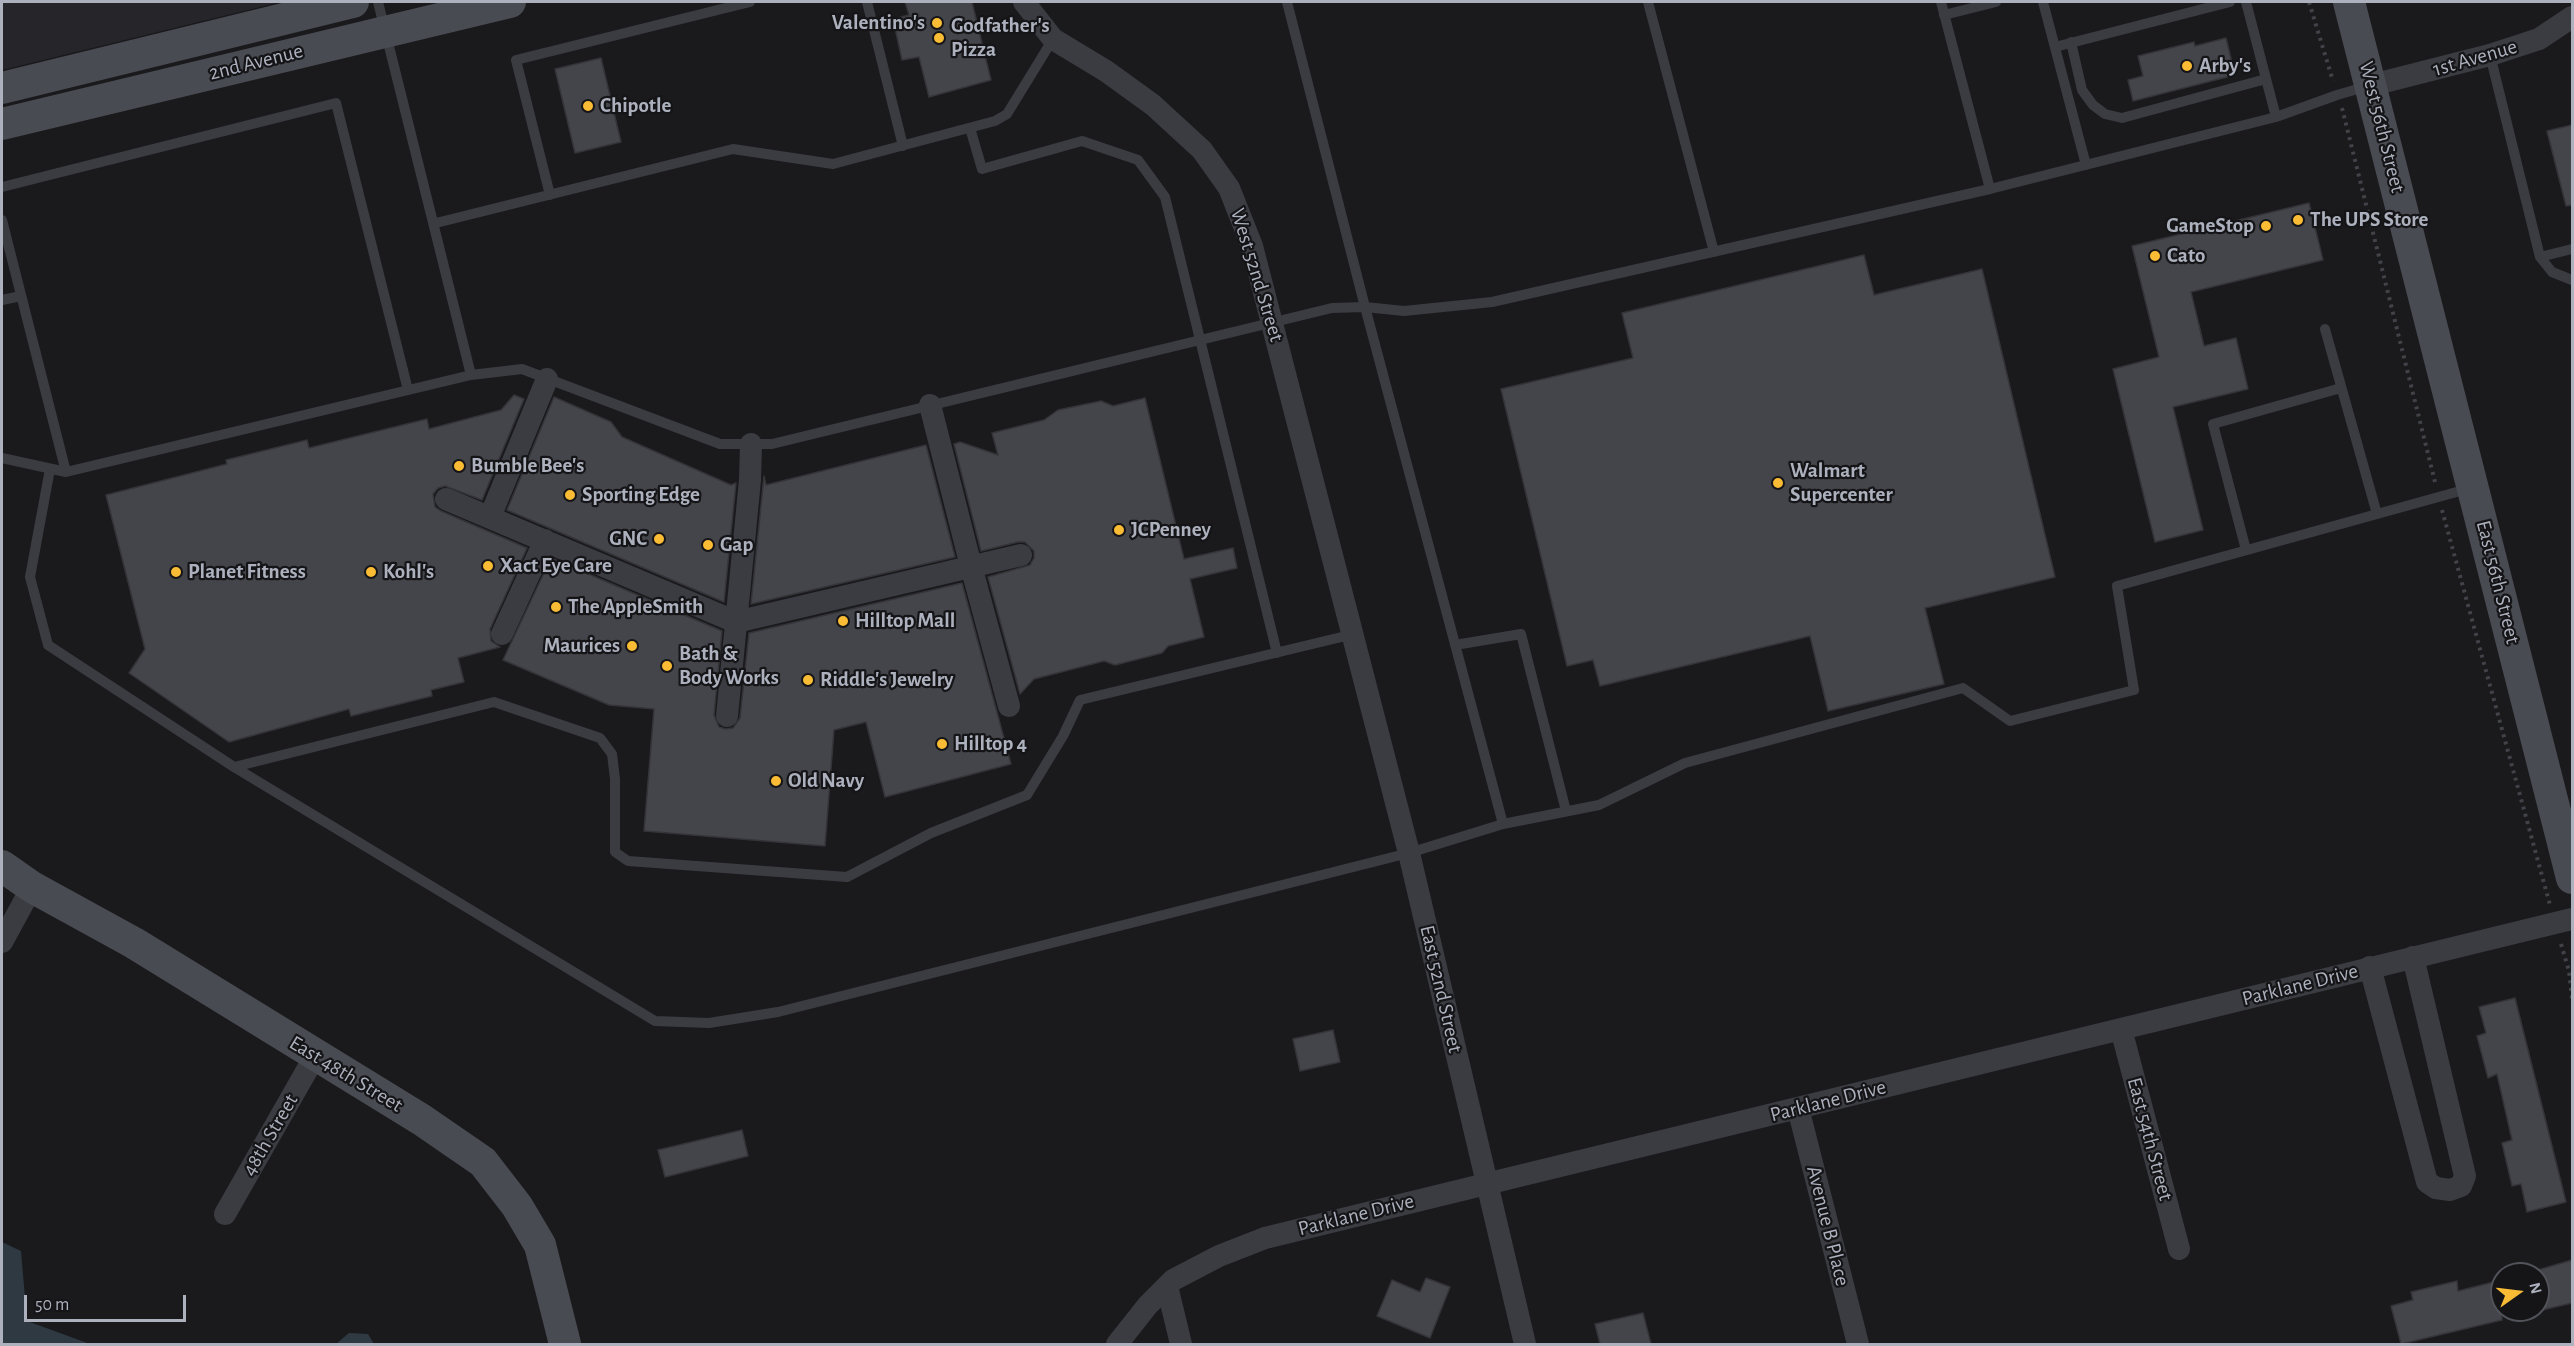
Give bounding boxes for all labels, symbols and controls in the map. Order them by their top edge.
place label: Valentino's [832,10,925,36]
place label: Godfather's Pizza [951,13,1050,63]
marker: Valentino's [930,16,944,30]
marker: Godfather's Pizza [932,31,946,45]
street label: 1st Avenue [2430,34,2520,82]
street label: 2nd Avenue [206,38,306,86]
place label: Arby's [2199,53,2251,79]
marker: Arby's [2180,59,2194,73]
street label: West 56th Street [2353,59,2411,195]
place label: Chipotle [600,93,671,119]
marker: Chipotle [581,99,595,113]
street label: West 52nd Street [1225,205,1289,345]
place label: The UPS Store [2310,207,2428,233]
place label: GameStop [2166,213,2254,239]
marker: The UPS Store [2291,213,2305,227]
marker: GameStop [2259,219,2273,233]
place label: Cato [2167,243,2205,269]
marker: Cato [2148,249,2162,263]
place label: Bumble Bee's [471,453,584,479]
place label: Walmart Supercenter [1790,458,1893,508]
marker: Bumble Bee's [452,459,466,473]
marker: Walmart Supercenter [1771,476,1785,490]
place label: Sporting Edge [582,482,700,508]
marker: Sporting Edge [563,488,577,502]
place label: JCPenney [1131,517,1211,543]
street label: East 56th Street [2470,518,2526,646]
marker: JCPenney [1112,523,1126,537]
place label: GNC [609,526,647,552]
marker: GNC [652,532,666,546]
place label: Gap [720,532,753,558]
marker: Gap [701,538,715,552]
place label: Xact Eye Care [500,553,612,579]
place label: Planet Fitness [188,559,306,585]
place label: Kohl's [383,559,434,585]
marker: Xact Eye Care [481,559,495,573]
marker: Planet Fitness [169,565,183,579]
marker: Kohl's [364,565,378,579]
place label: The AppleSmith [568,594,703,620]
marker: The AppleSmith [549,600,563,614]
place label: Hilltop Mall [855,608,955,634]
marker: Hilltop Mall [836,614,850,628]
place label: Maurices [544,633,620,659]
marker: Maurices [625,639,639,653]
place label: Bath & Body Works [679,641,779,691]
marker: Bath & Body Works [660,659,674,673]
place label: Riddle's Jewelry [820,667,953,693]
marker: Riddle's Jewelry [801,673,815,687]
place label: Hilltop 4 [954,731,1027,757]
marker: Hilltop 4 [935,737,949,751]
place label: Old Navy [788,768,864,794]
marker: Old Navy [769,774,783,788]
street label: East 52nd Street [1414,923,1468,1055]
street label: Parklane Drive [2239,958,2361,1012]
street label: East 48th Street [285,1030,407,1118]
street label: Parklane Drive [1767,1074,1889,1128]
street label: East 54th Street [2121,1075,2179,1203]
street label: 48th Street [236,1089,304,1181]
street label: Avenue B Place [1801,1163,1855,1289]
street label: Parklane Drive [1295,1188,1417,1242]
north arrow [2490,1262,2550,1322]
text: N [2526,1281,2545,1295]
scale bar [27,1283,189,1321]
text: 50 m [35,1296,69,1314]

